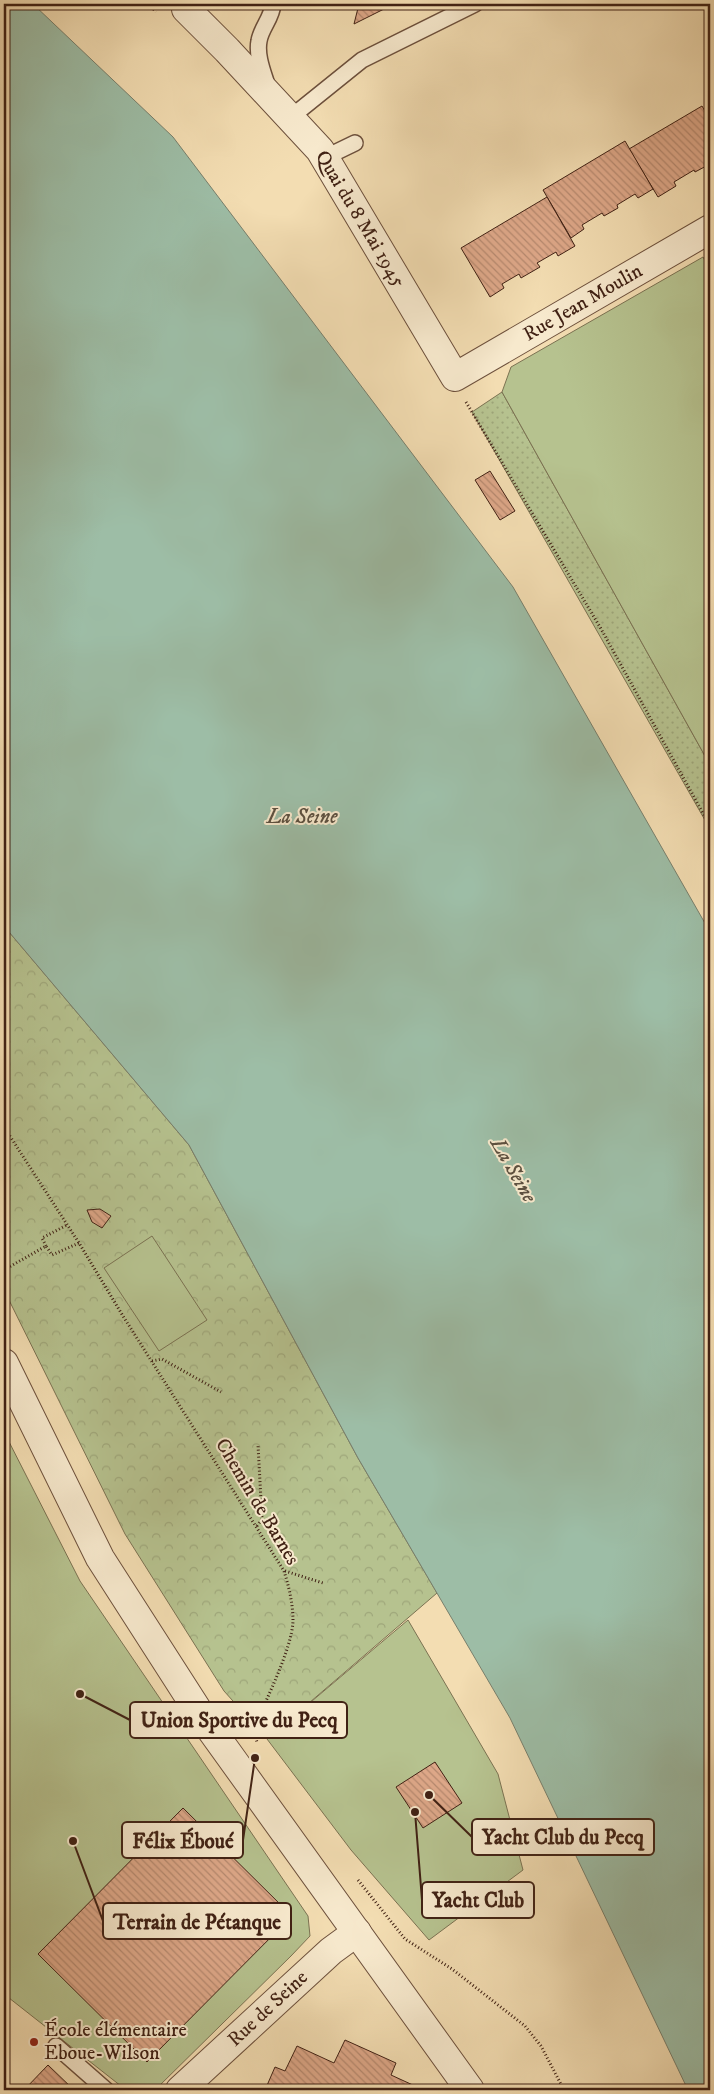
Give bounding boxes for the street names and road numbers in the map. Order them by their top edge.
street label: Quai du 8 Mai 1945 [309,146,411,292]
street label: Rue Jean Moulin [519,258,648,347]
street label: Chemin de Barnes [209,1434,305,1570]
street label: Rue de Seine [223,1966,313,2052]

